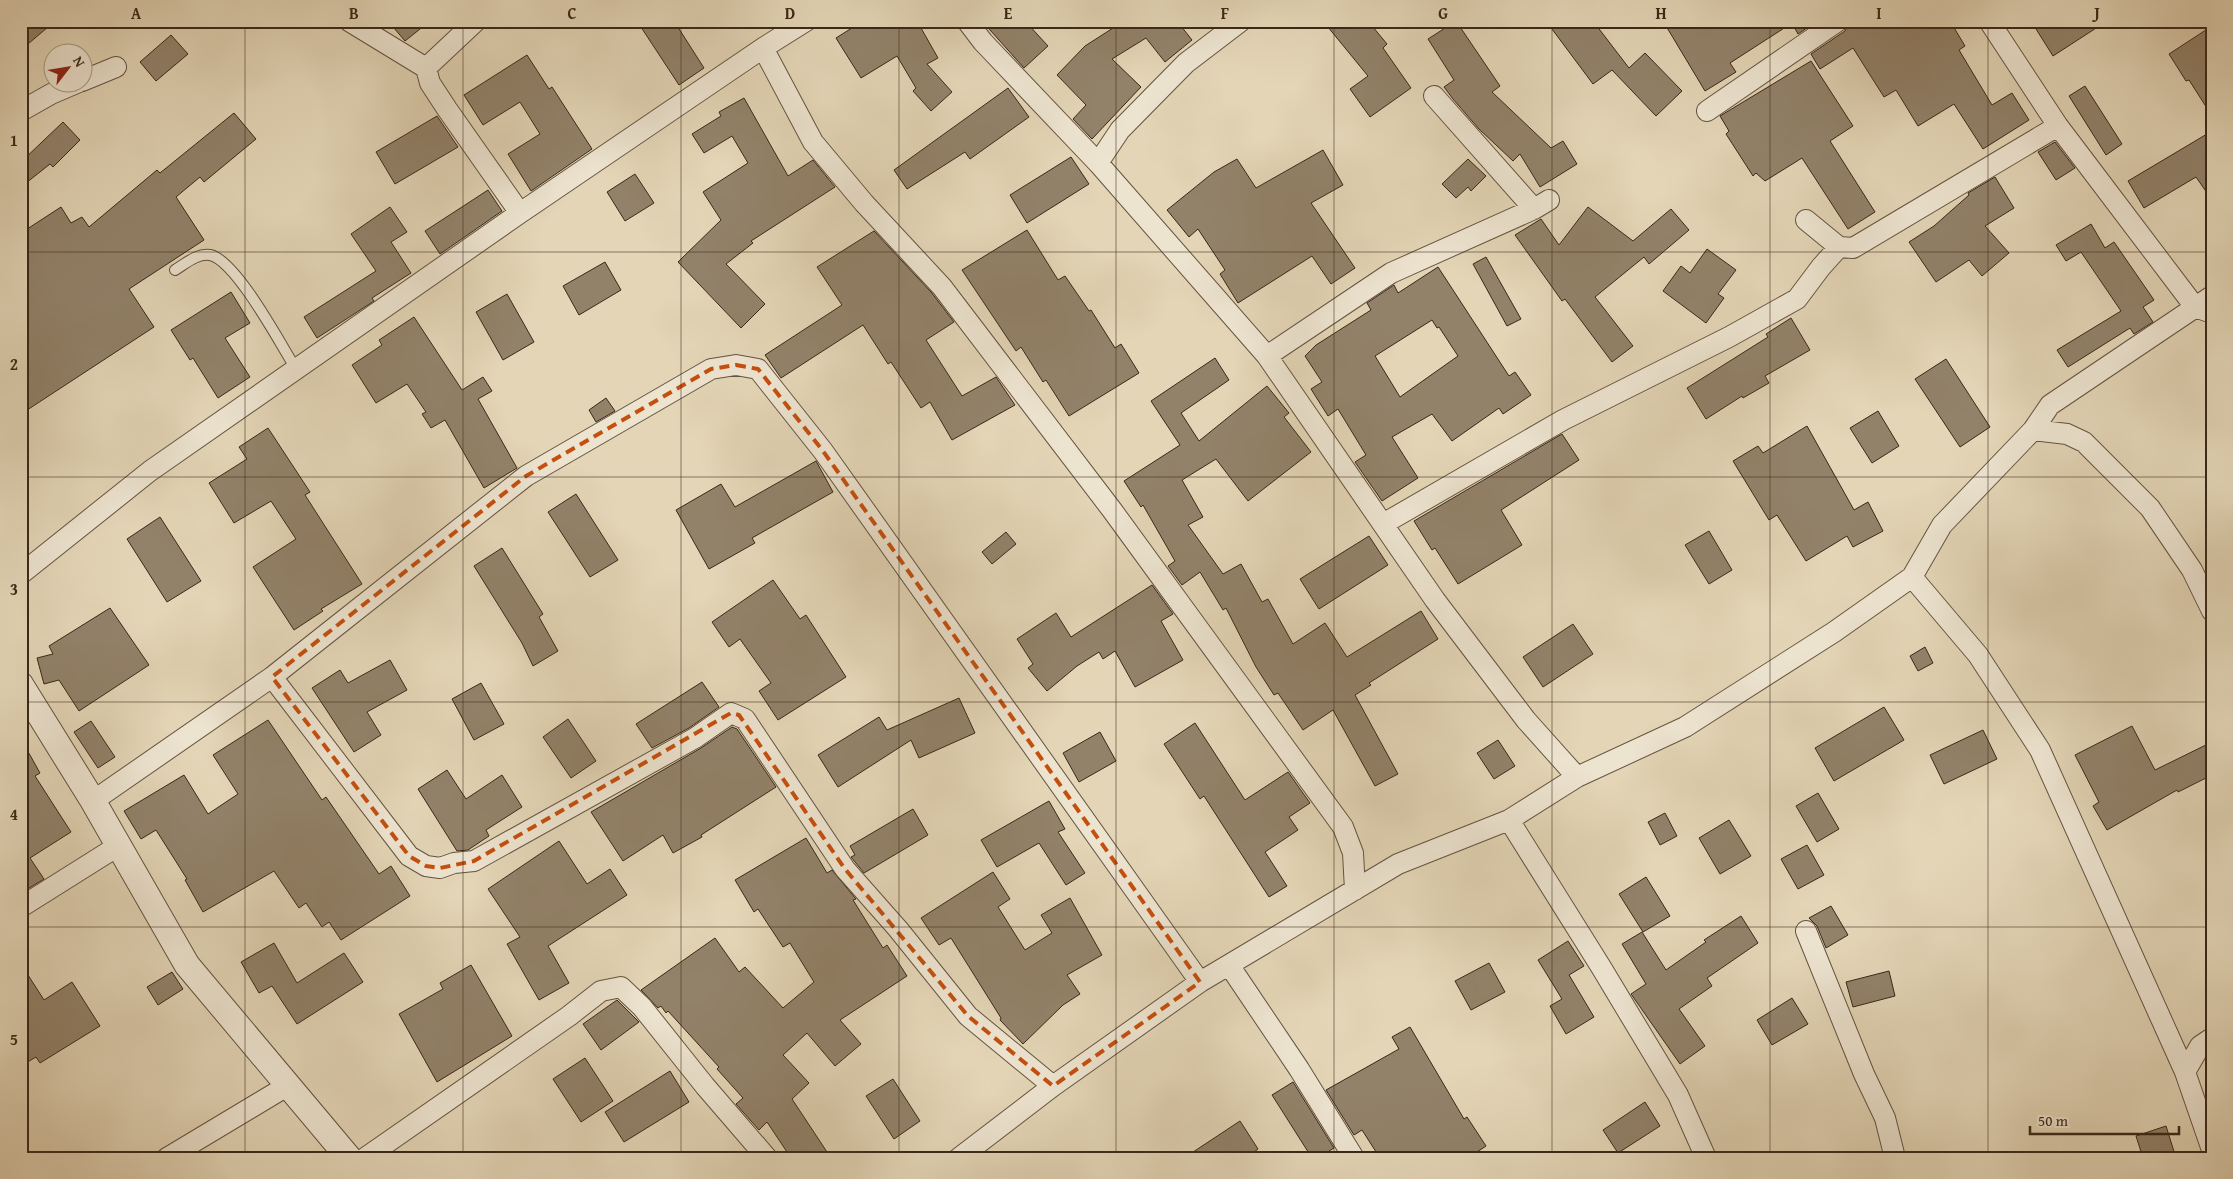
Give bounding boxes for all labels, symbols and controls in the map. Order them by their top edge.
text: A [131,1,142,25]
text: B [349,1,359,25]
text: C [567,1,577,25]
text: D [785,1,795,25]
text: E [1004,1,1013,25]
text: F [1221,1,1229,25]
text: G [1438,1,1448,25]
text: H [1655,1,1667,25]
text: I [1876,1,1882,25]
text: J [2091,1,2100,25]
north arrow [42,42,92,92]
text: N [68,52,90,71]
text: 1 [10,128,18,152]
text: 2 [10,352,18,376]
text: 3 [10,577,18,601]
text: 4 [10,802,18,826]
text: 5 [10,1027,18,1051]
scale bar [2030,1104,2179,1136]
text: 50 m [2038,1110,2069,1131]

